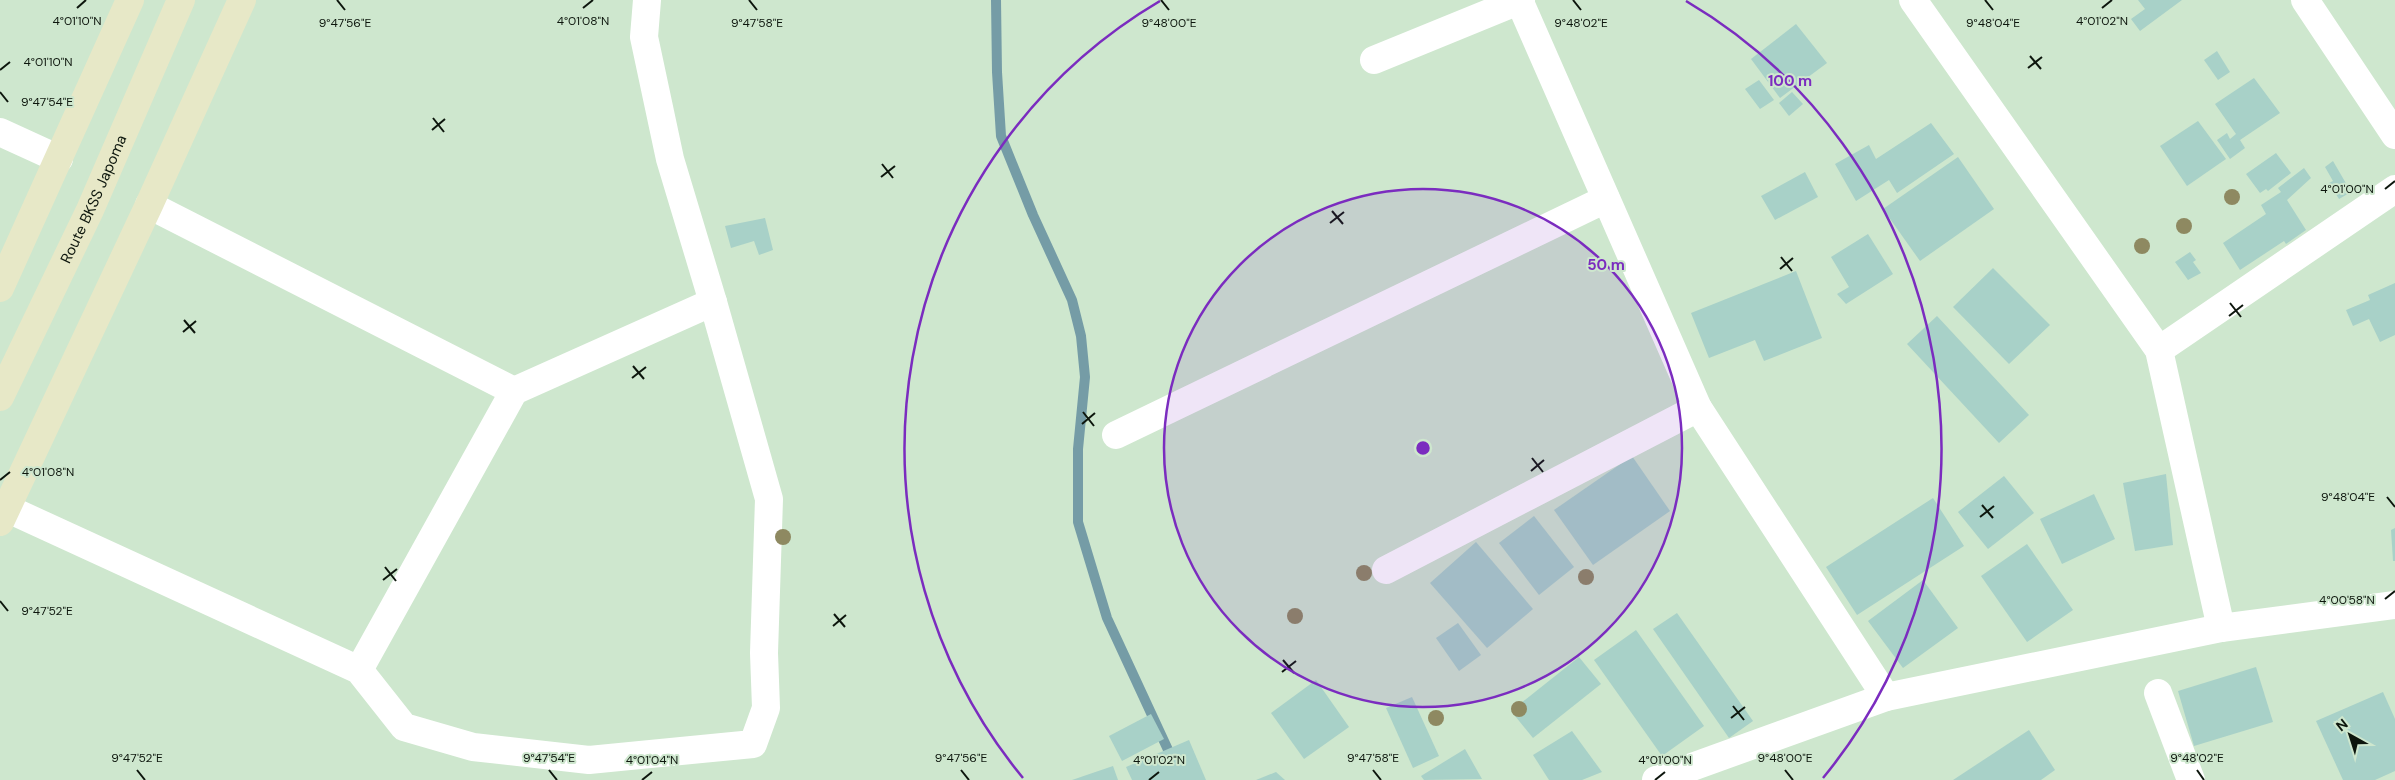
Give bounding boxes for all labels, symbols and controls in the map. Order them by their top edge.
text: 4°01'10"N [53,13,102,29]
text: 4°01'08"N [557,13,609,29]
text: 4°01'02"N [2076,13,2128,29]
text: 9°47'56"E [319,15,371,31]
text: 9°47'58"E [731,15,783,31]
text: 9°48'00"E [1142,15,1197,31]
text: 9°48'02"E [1554,15,1608,31]
text: 9°48'04"E [1966,15,2020,31]
text: 4°01'10"N [24,54,73,70]
text: 100 m [1768,71,1812,91]
text: 9°47'54"E [21,94,73,110]
street label: Route BKSS Japoma [56,132,131,267]
text: 4°01'00"N [2320,181,2374,197]
text: 50 m [1587,255,1625,275]
centre of rings [1414,439,1432,457]
text: 4°01'08"N [22,464,74,480]
text: 9°48'04"E [2321,489,2375,505]
text: 4°00'58"N [2319,592,2375,608]
text: 9°47'52"E [21,603,73,619]
north arrow [2325,710,2375,760]
text: N [2332,715,2351,735]
text: 9°47'52"E [111,750,163,766]
text: 9°47'54"E [523,750,575,766]
text: 9°47'56"E [935,750,987,766]
text: 9°47'58"E [1347,750,1399,766]
text: 9°48'00"E [1758,750,1813,766]
text: 9°48'02"E [2170,750,2224,766]
text: 4°01'04"N [626,752,678,768]
text: 4°01'02"N [1133,752,1185,768]
text: 4°01'00"N [1638,752,1692,768]

